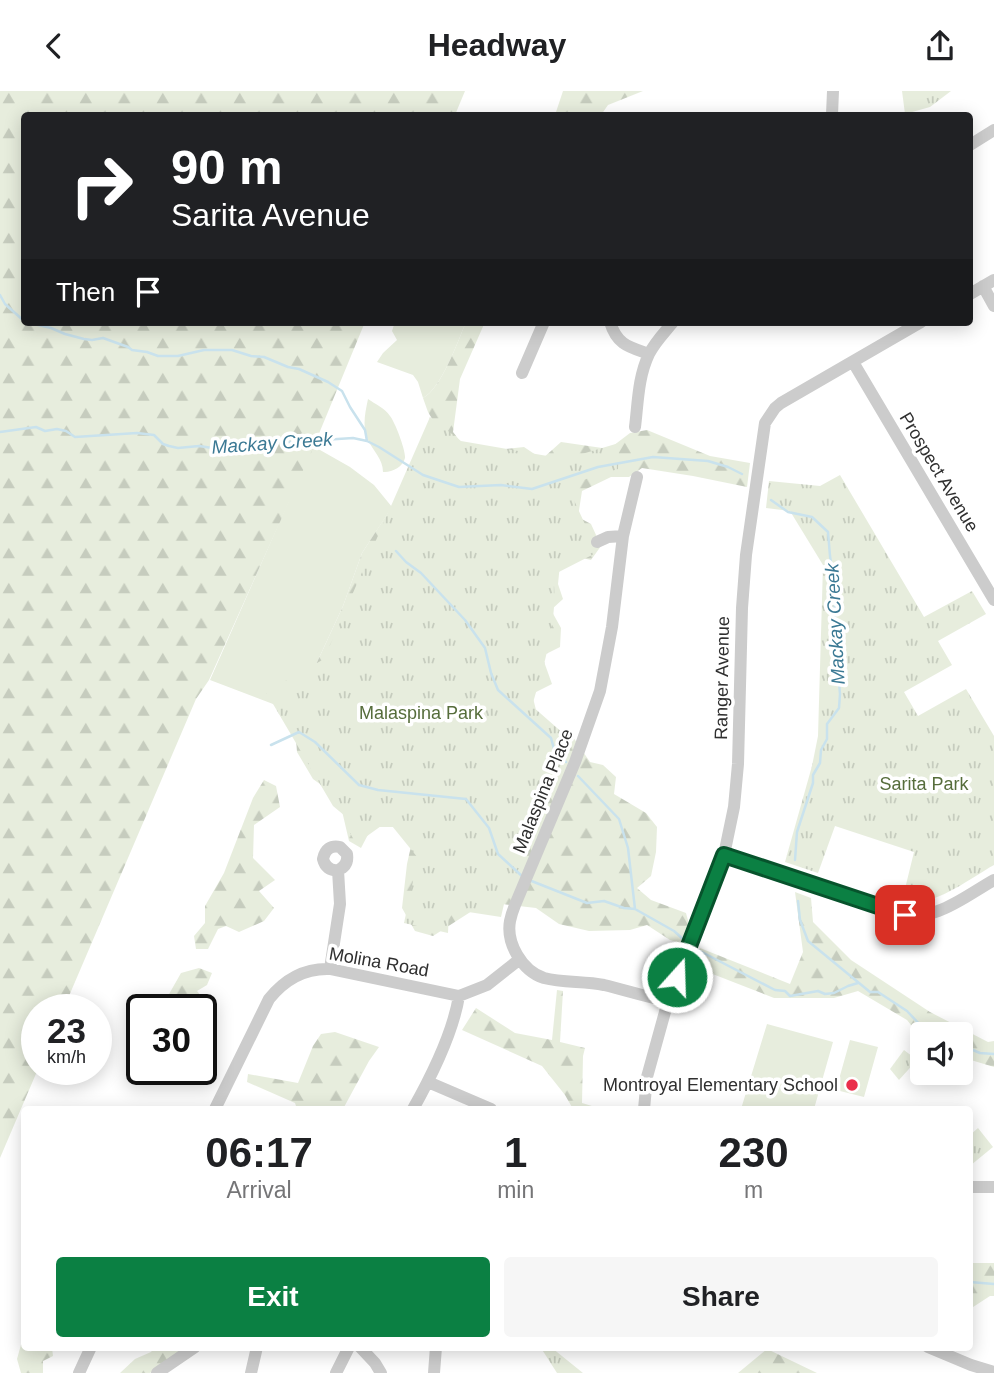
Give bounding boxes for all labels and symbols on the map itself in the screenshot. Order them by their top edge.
street label: Prospect Avenue [895,409,983,535]
water label: Mackay Creek [211,428,335,458]
water label: Mackay Creek [821,561,849,685]
street label: Ranger Avenue [711,616,733,740]
park label: Malaspina Park [359,703,484,723]
street label: Malaspina Place [509,726,577,856]
park label: Sarita Park [879,774,970,794]
pin [875,885,935,945]
position arrow [640,940,714,1014]
street label: Molina Road [327,943,431,981]
speed limit sign: 30 [126,994,217,1085]
place label: Montroyal Elementary School [603,1075,838,1095]
marker: Montroyal Elementary School [844,1077,860,1093]

